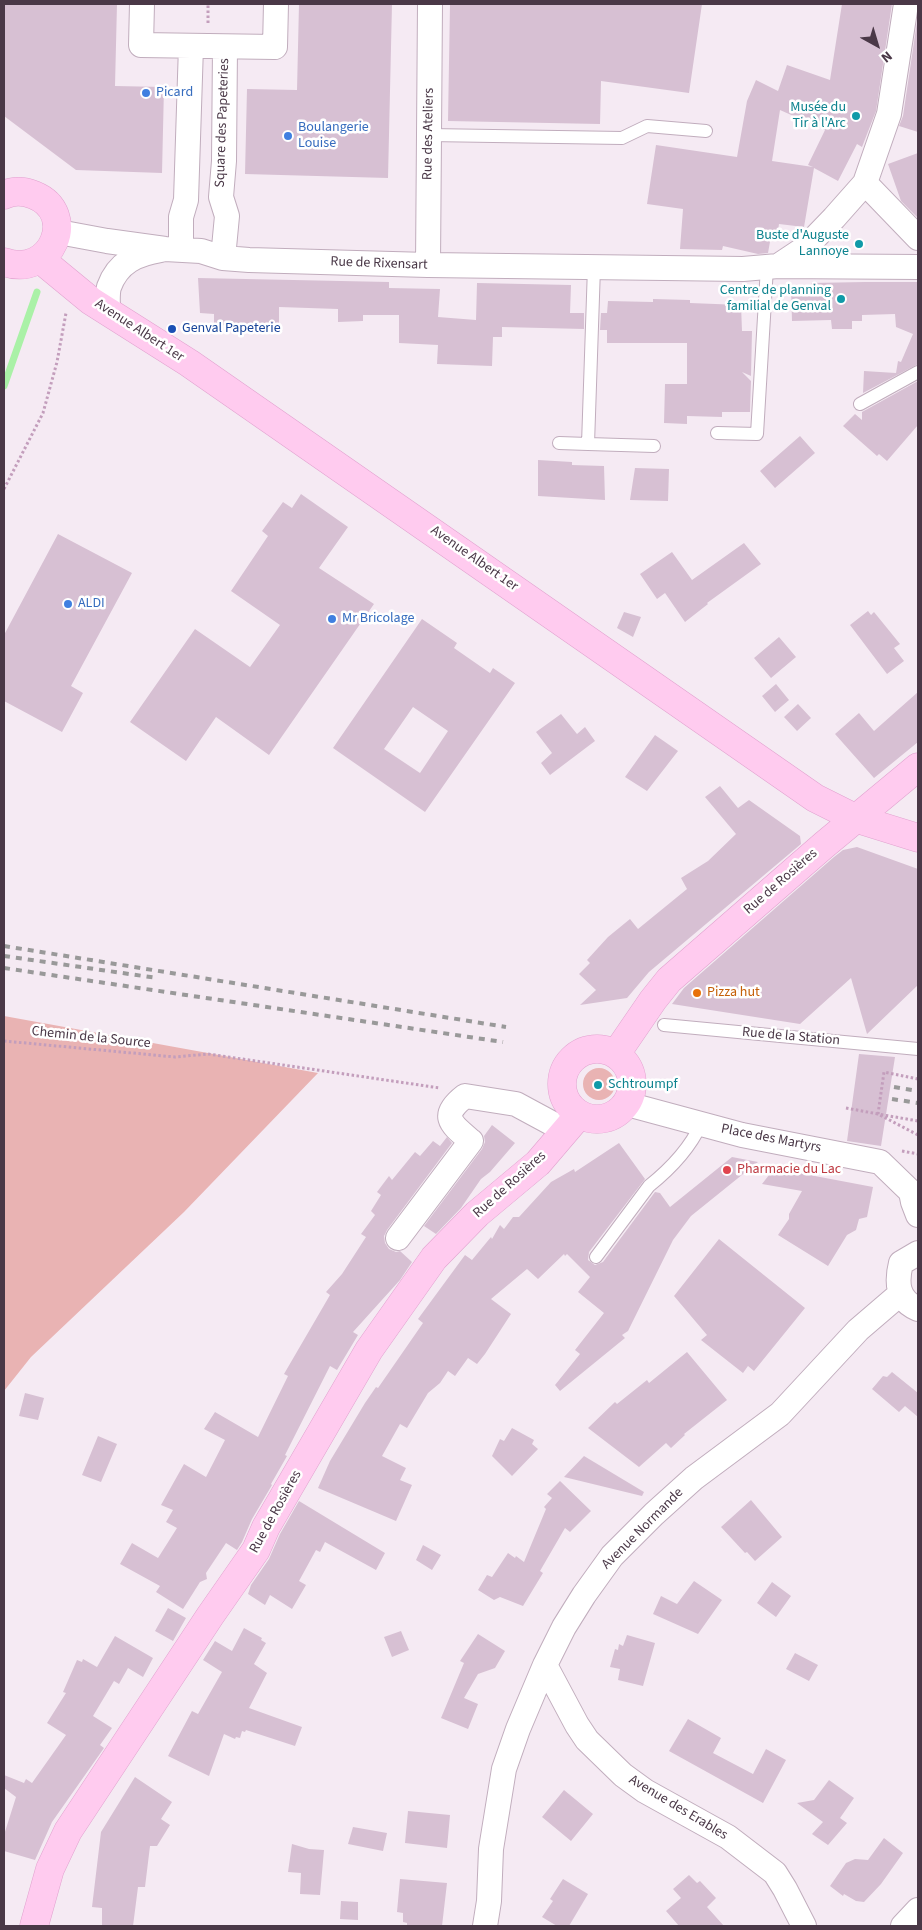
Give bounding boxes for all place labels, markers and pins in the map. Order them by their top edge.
place label: Picard [156,85,193,101]
marker: Picard [140,87,152,99]
place label: Musée du Tir à l'Arc [790,100,846,132]
marker: Musée du Tir à l'Arc [850,110,862,122]
place label: Boulangerie Louise [298,120,369,152]
marker: Boulangerie Louise [282,130,294,142]
place label: Buste d'Auguste Lannoye [756,228,849,260]
marker: Buste d'Auguste Lannoye [853,238,865,250]
place label: Centre de planning familial de Genval [720,283,831,316]
marker: Centre de planning familial de Genval [835,293,847,305]
place label: Genval Papeterie [182,321,281,337]
marker: Genval Papeterie [166,323,178,335]
place label: ALDI [78,596,105,612]
marker: ALDI [62,598,74,610]
place label: Mr Bricolage [342,611,414,627]
marker: Mr Bricolage [326,613,338,625]
place label: Pizza hut [707,985,760,1001]
marker: Pizza hut [691,987,703,999]
place label: Schtroumpf [608,1077,678,1093]
marker: Schtroumpf [592,1079,604,1091]
place label: Pharmacie du Lac [737,1162,841,1178]
marker: Pharmacie du Lac [721,1164,733,1176]

